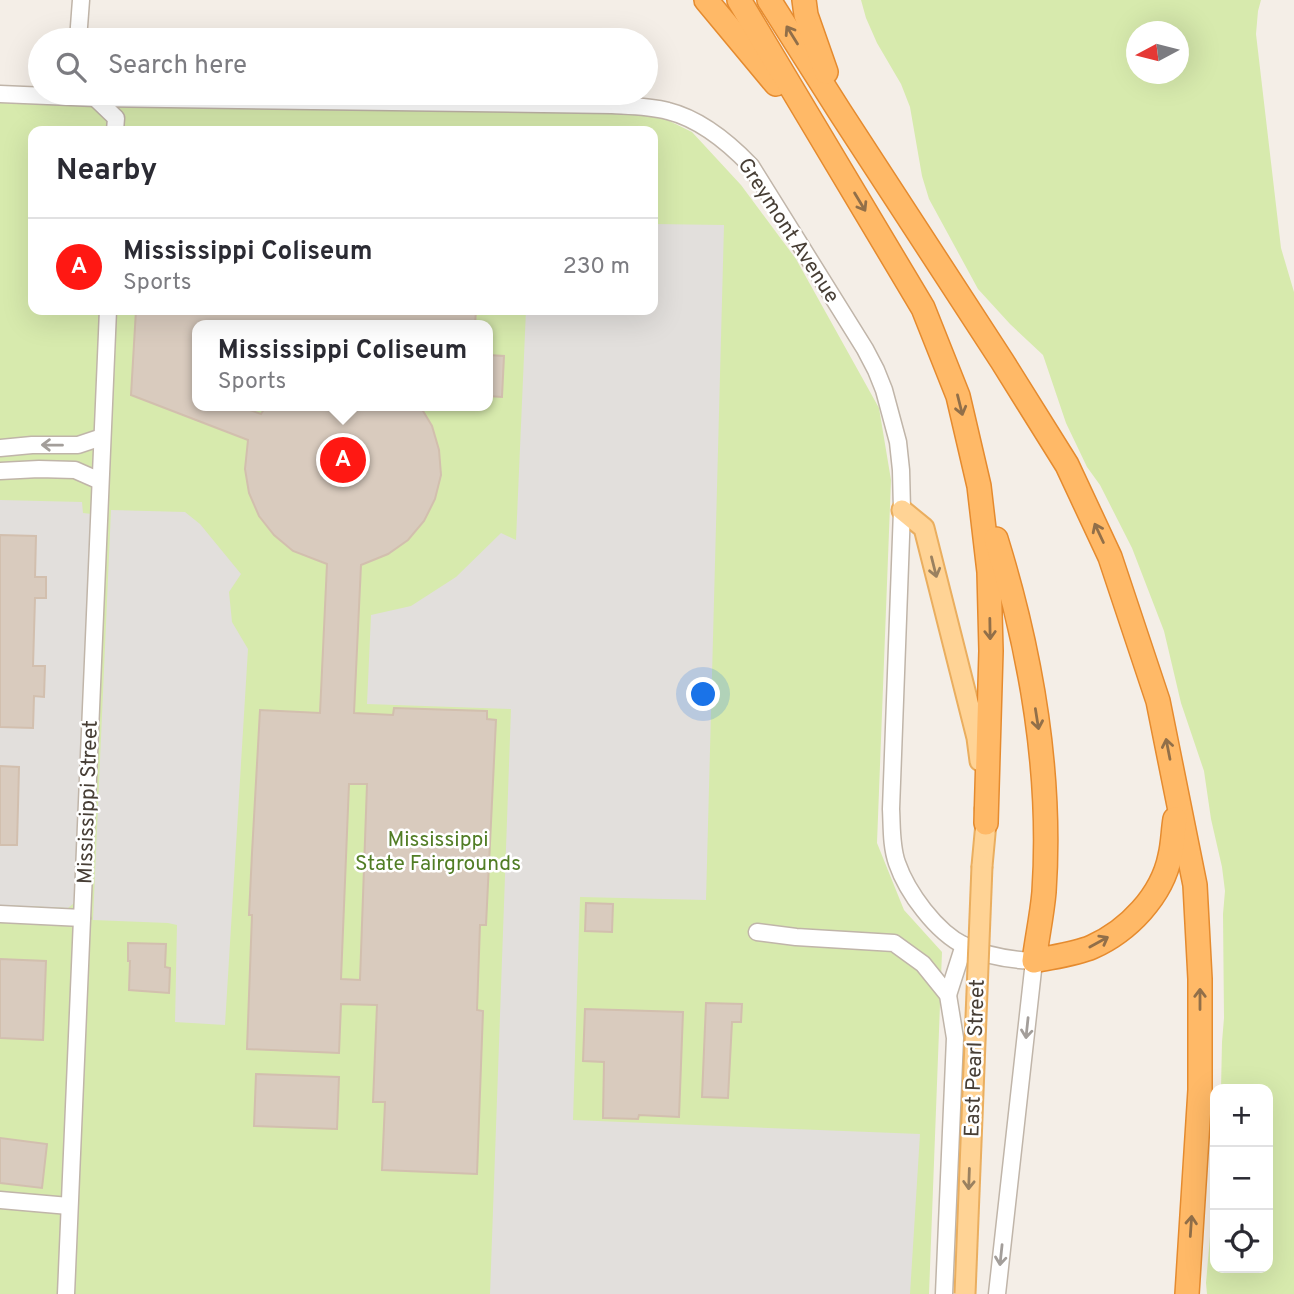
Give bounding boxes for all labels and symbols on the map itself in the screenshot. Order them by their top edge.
north arrow [1126,21,1189,84]
one-way arrow [784,26,798,46]
street label: Greymont Avenue [731,153,845,309]
one-way arrow [853,191,867,211]
one-way arrow [954,393,967,416]
pin: A [320,434,366,486]
one-way arrow [40,438,63,452]
one-way arrow [1091,523,1105,544]
one-way arrow [928,555,941,578]
one-way arrow [984,618,997,641]
your location [686,677,720,711]
one-way arrow [1031,707,1044,730]
street label: Mississippi Street [72,720,105,884]
one-way arrow [1161,738,1174,761]
park label: Mississippi State Fairgrounds [355,827,521,878]
one-way arrow [1089,935,1109,949]
street label: East Pearl Street [959,979,992,1138]
one-way arrow [1193,987,1207,1010]
one-way arrow [1020,1017,1033,1039]
one-way arrow [963,1167,976,1190]
one-way arrow [1185,1215,1198,1238]
one-way arrow [995,1243,1008,1265]

